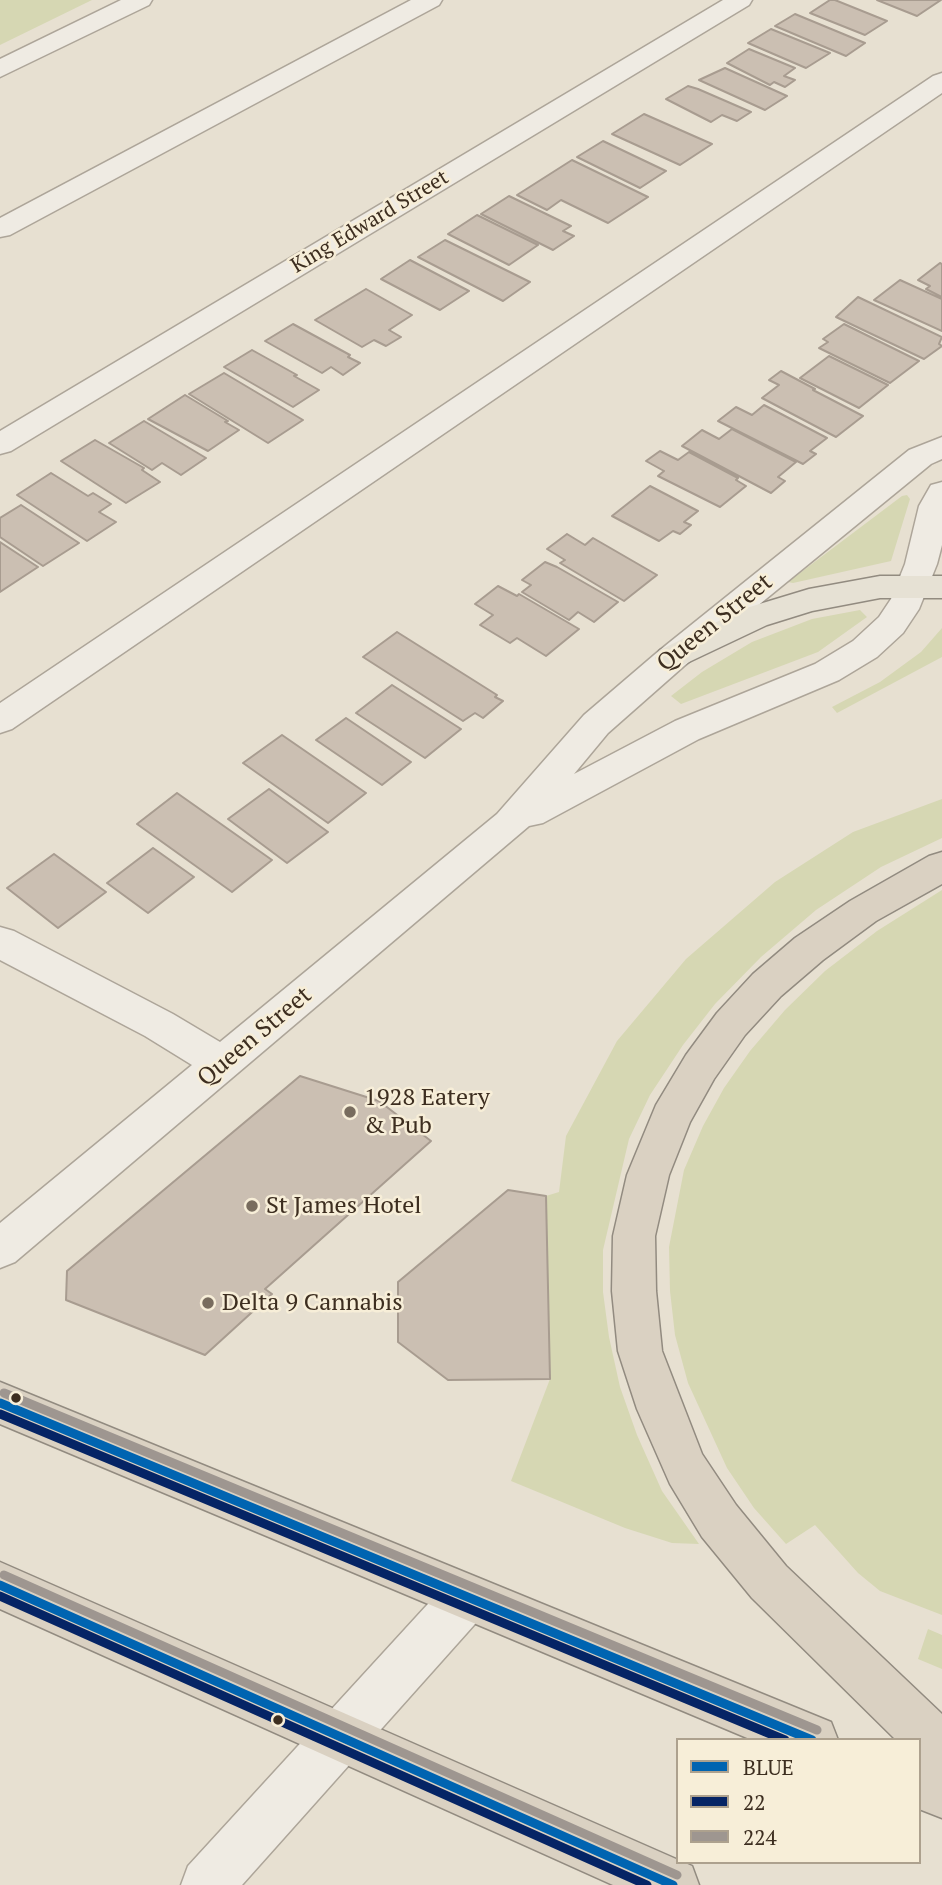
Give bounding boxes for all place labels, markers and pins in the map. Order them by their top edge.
place label: 1928 Eatery & Pub [364,1084,490,1140]
marker: 1928 Eatery & Pub [342,1104,358,1120]
place label: St James Hotel [266,1192,422,1220]
marker: St James Hotel [244,1198,260,1214]
place label: Delta 9 Cannabis [222,1289,403,1317]
marker: Delta 9 Cannabis [200,1295,216,1311]
unlabelled marker [9,1391,23,1405]
unlabelled marker [271,1713,285,1727]

